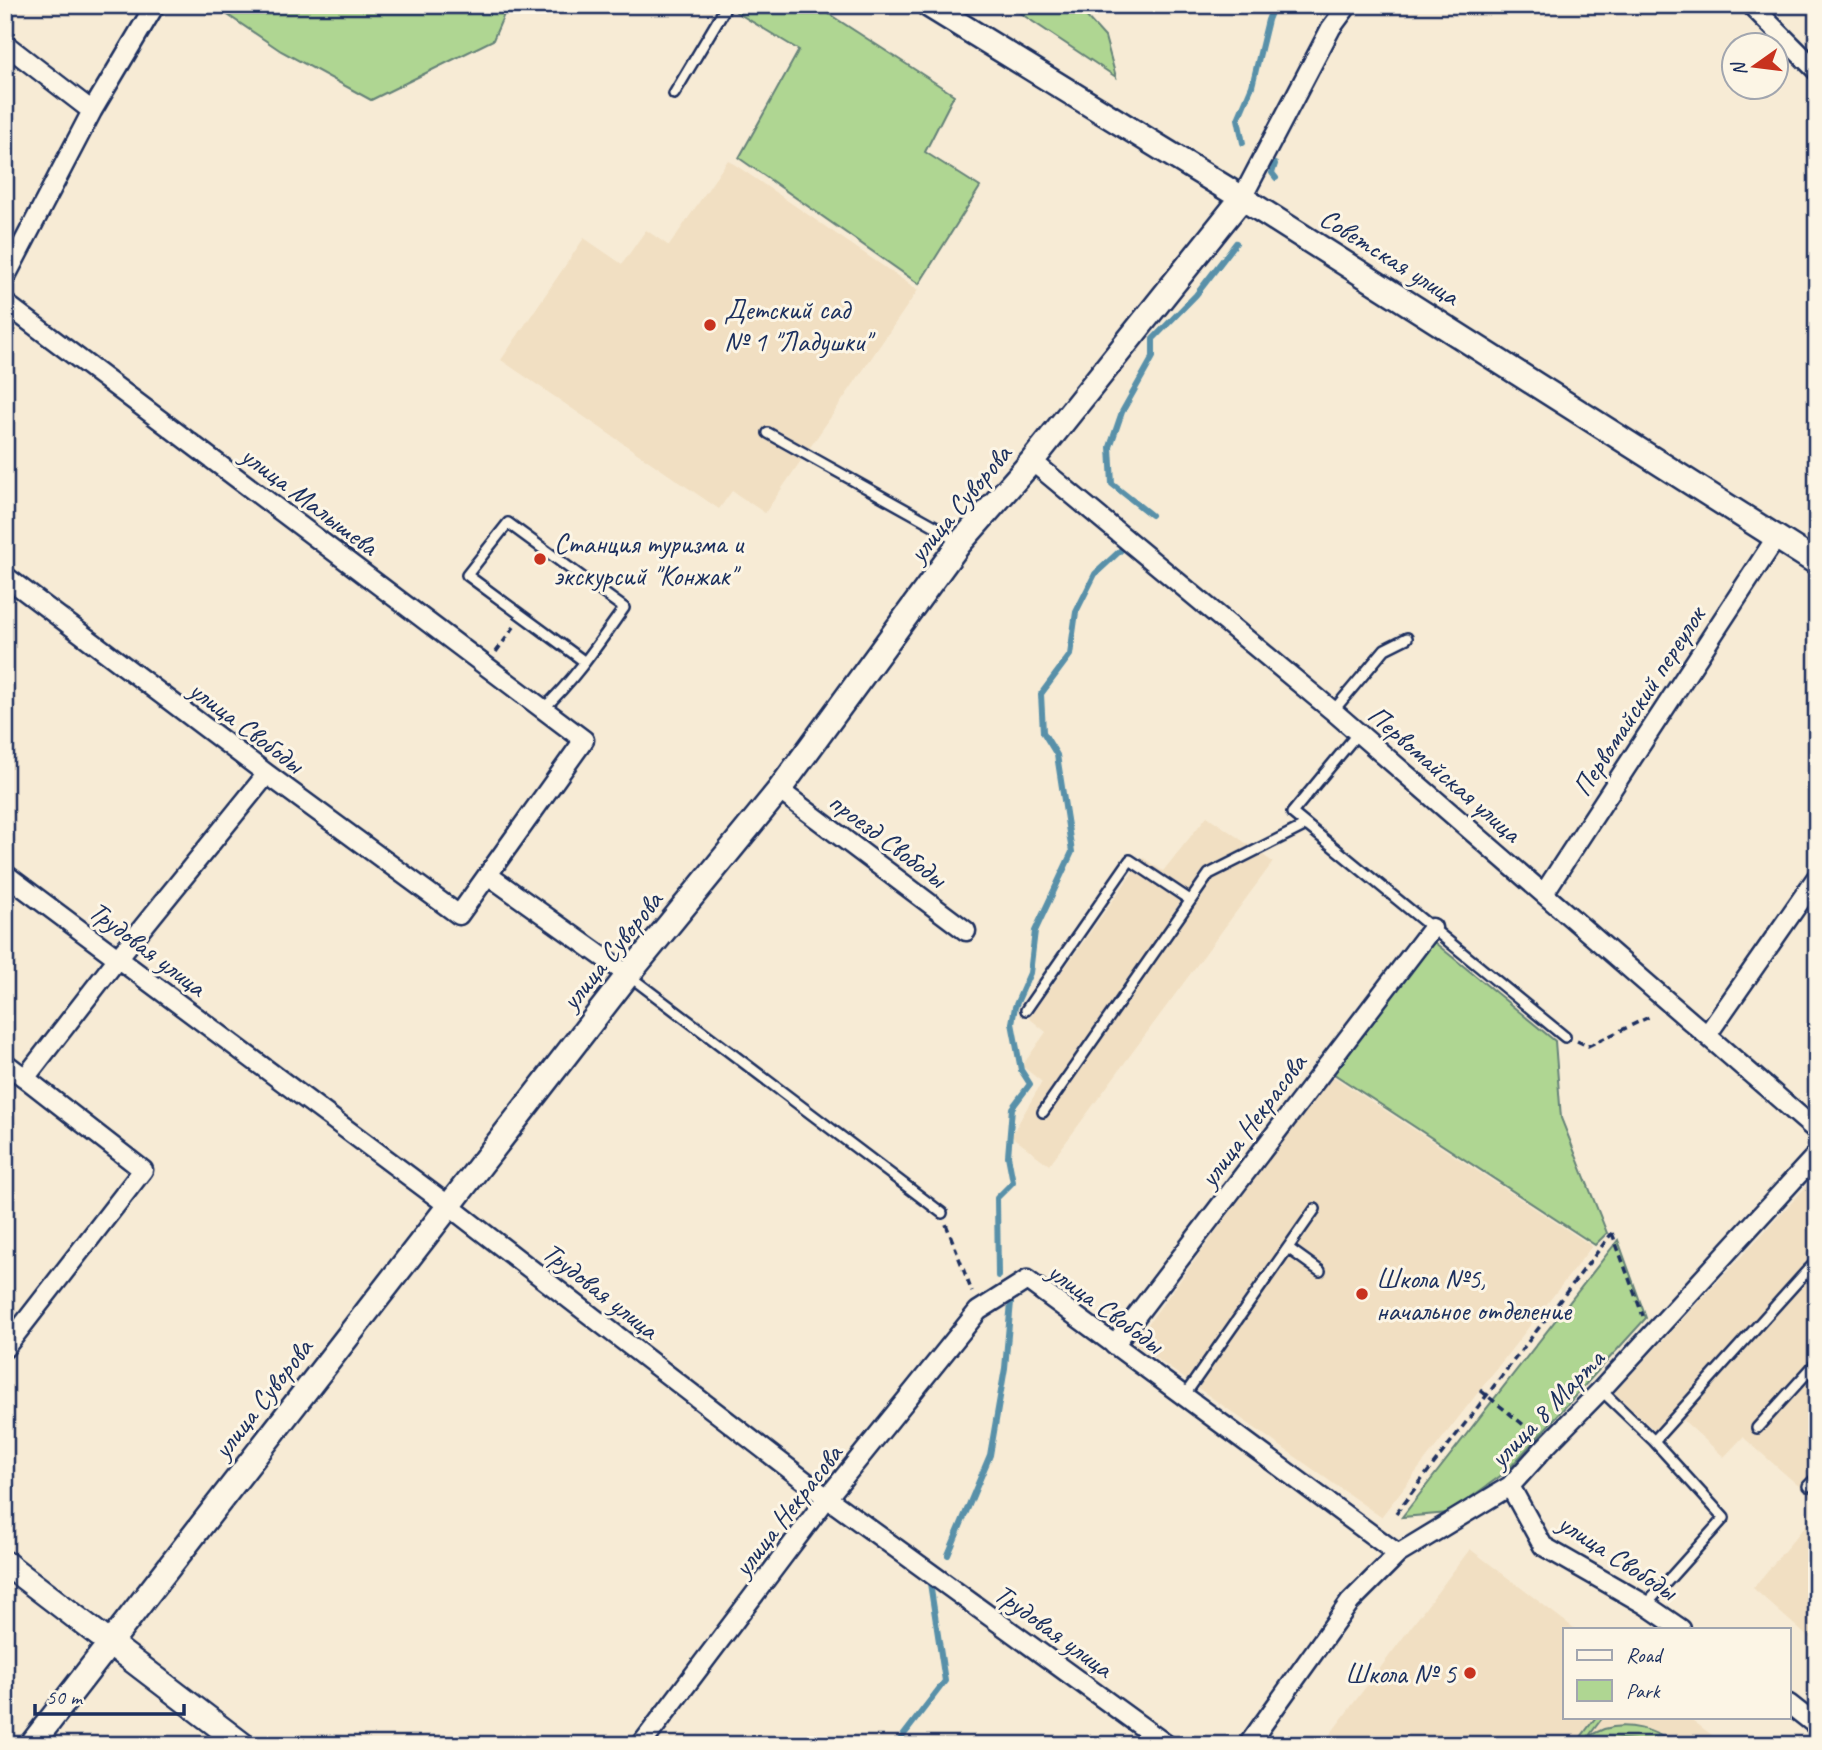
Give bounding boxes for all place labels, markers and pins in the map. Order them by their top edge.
place label: Детский сад № 1 "Ладушки" [724,292,876,359]
marker: Детский сад № 1 "Ладушки" [702,317,718,333]
place label: Станция туризма и экскурсий "Конжак" [554,526,745,593]
marker: Станция туризма и экскурсий "Конжак" [532,551,548,567]
place label: Школа №5, начальное отделение [1376,1261,1573,1328]
marker: Школа №5, начальное отделение [1354,1286,1370,1302]
place label: Школа № 5 [1345,1656,1457,1691]
marker: Школа № 5 [1462,1665,1478,1681]

